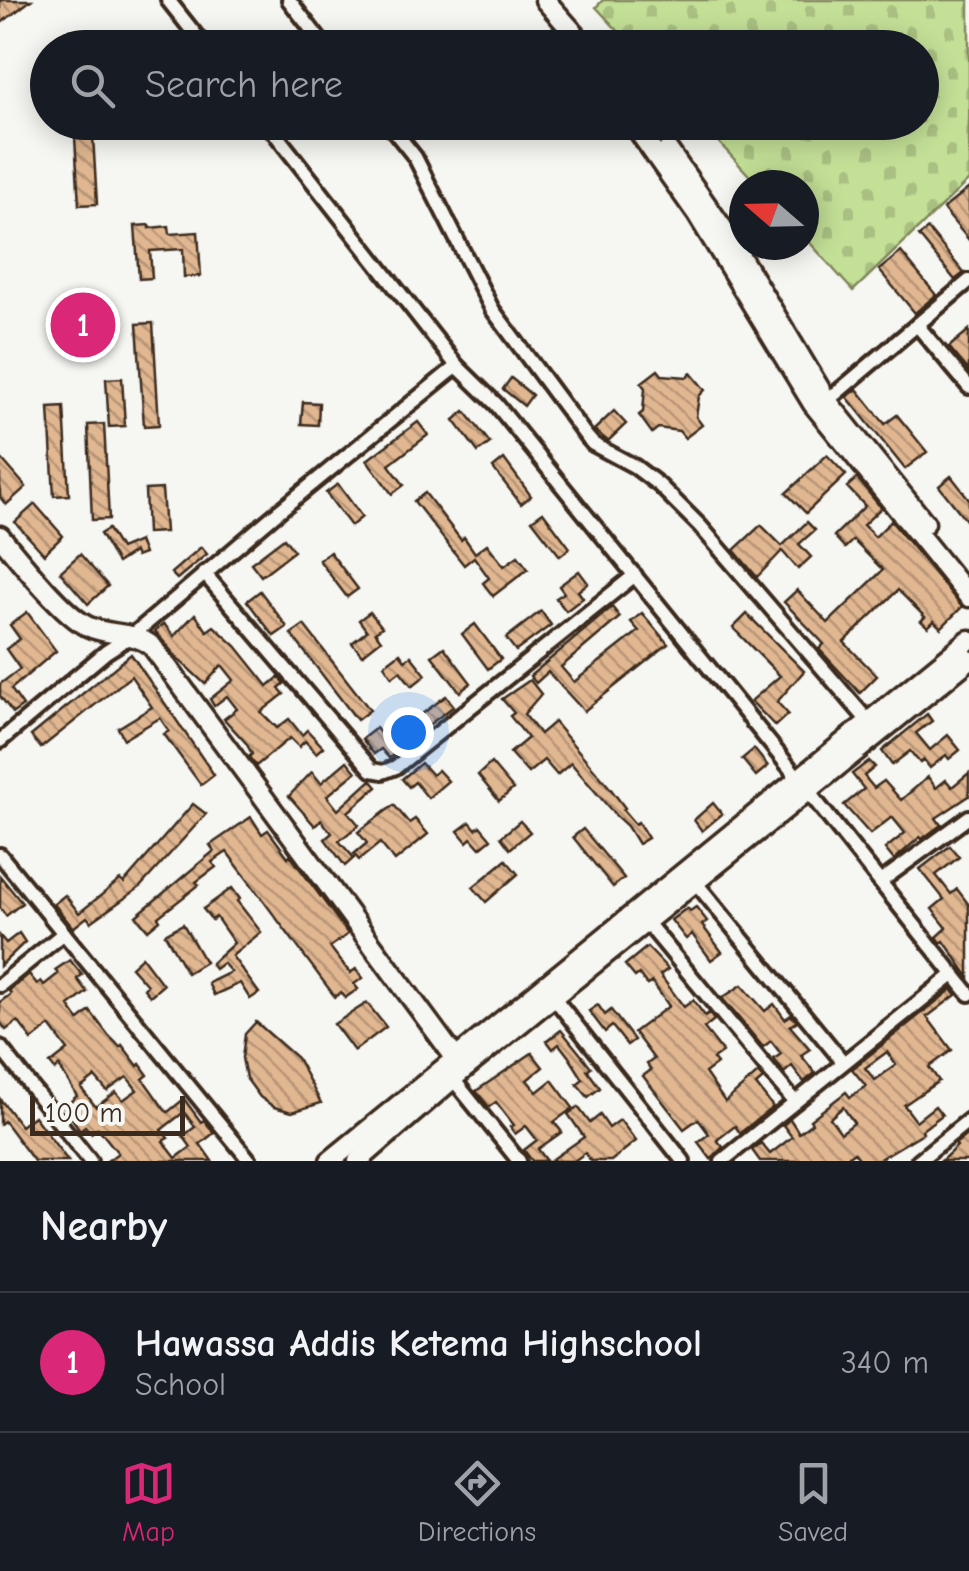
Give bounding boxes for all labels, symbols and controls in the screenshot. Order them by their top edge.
search box [30,30,939,140]
icon: search [65,58,120,113]
text: Search here [145,63,343,107]
north arrow [729,170,819,260]
pin: 1 [51,288,116,362]
your location [383,707,434,758]
scale bar [30,1091,185,1136]
text: 100 m [45,1097,123,1129]
text: Nearby [40,1202,167,1251]
text: Hawassa Addis Ketema Highschool [135,1322,702,1366]
text: 1 [66,1344,79,1381]
text: 340 m [841,1344,929,1381]
text: School [135,1366,226,1403]
tab: Map [121,1456,176,1548]
tab: Directions [418,1456,536,1548]
tab: Saved [778,1456,848,1548]

